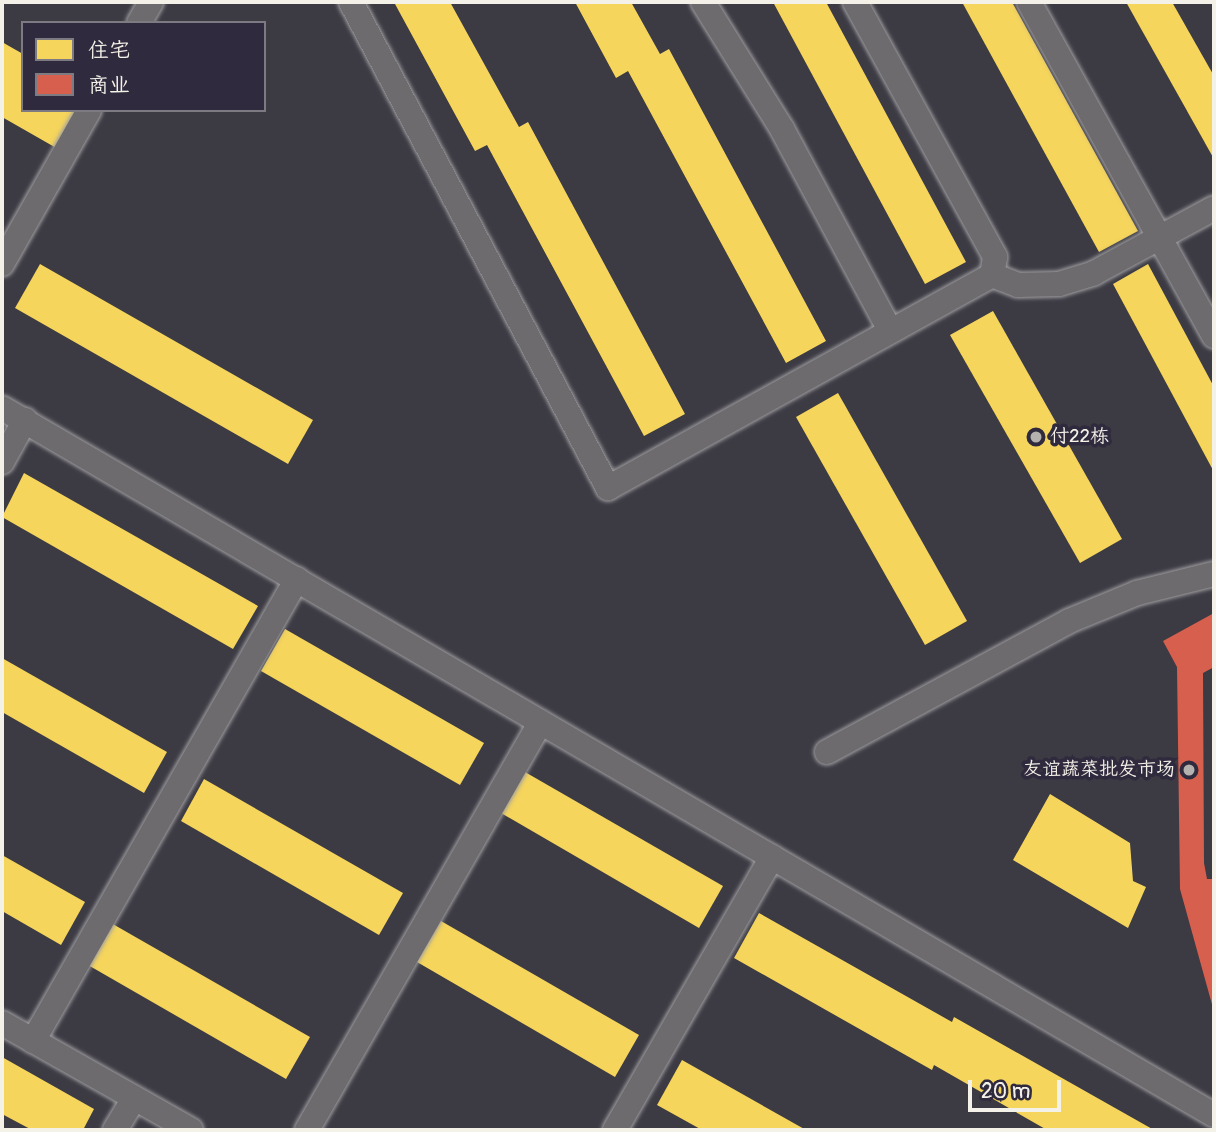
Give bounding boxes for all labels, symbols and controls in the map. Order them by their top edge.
legend [21,21,266,112]
text: 住宅 [88,37,130,64]
text: 商业 [88,72,130,99]
place label: 付22栋 [1050,426,1109,448]
marker: 付22栋 [1028,429,1044,445]
place label: 友谊蔬菜批发市场 [1023,759,1175,781]
marker: 友谊蔬菜批发市场 [1181,762,1197,778]
scale bar [971,1066,1064,1110]
text: 20 m [981,1078,1030,1105]

